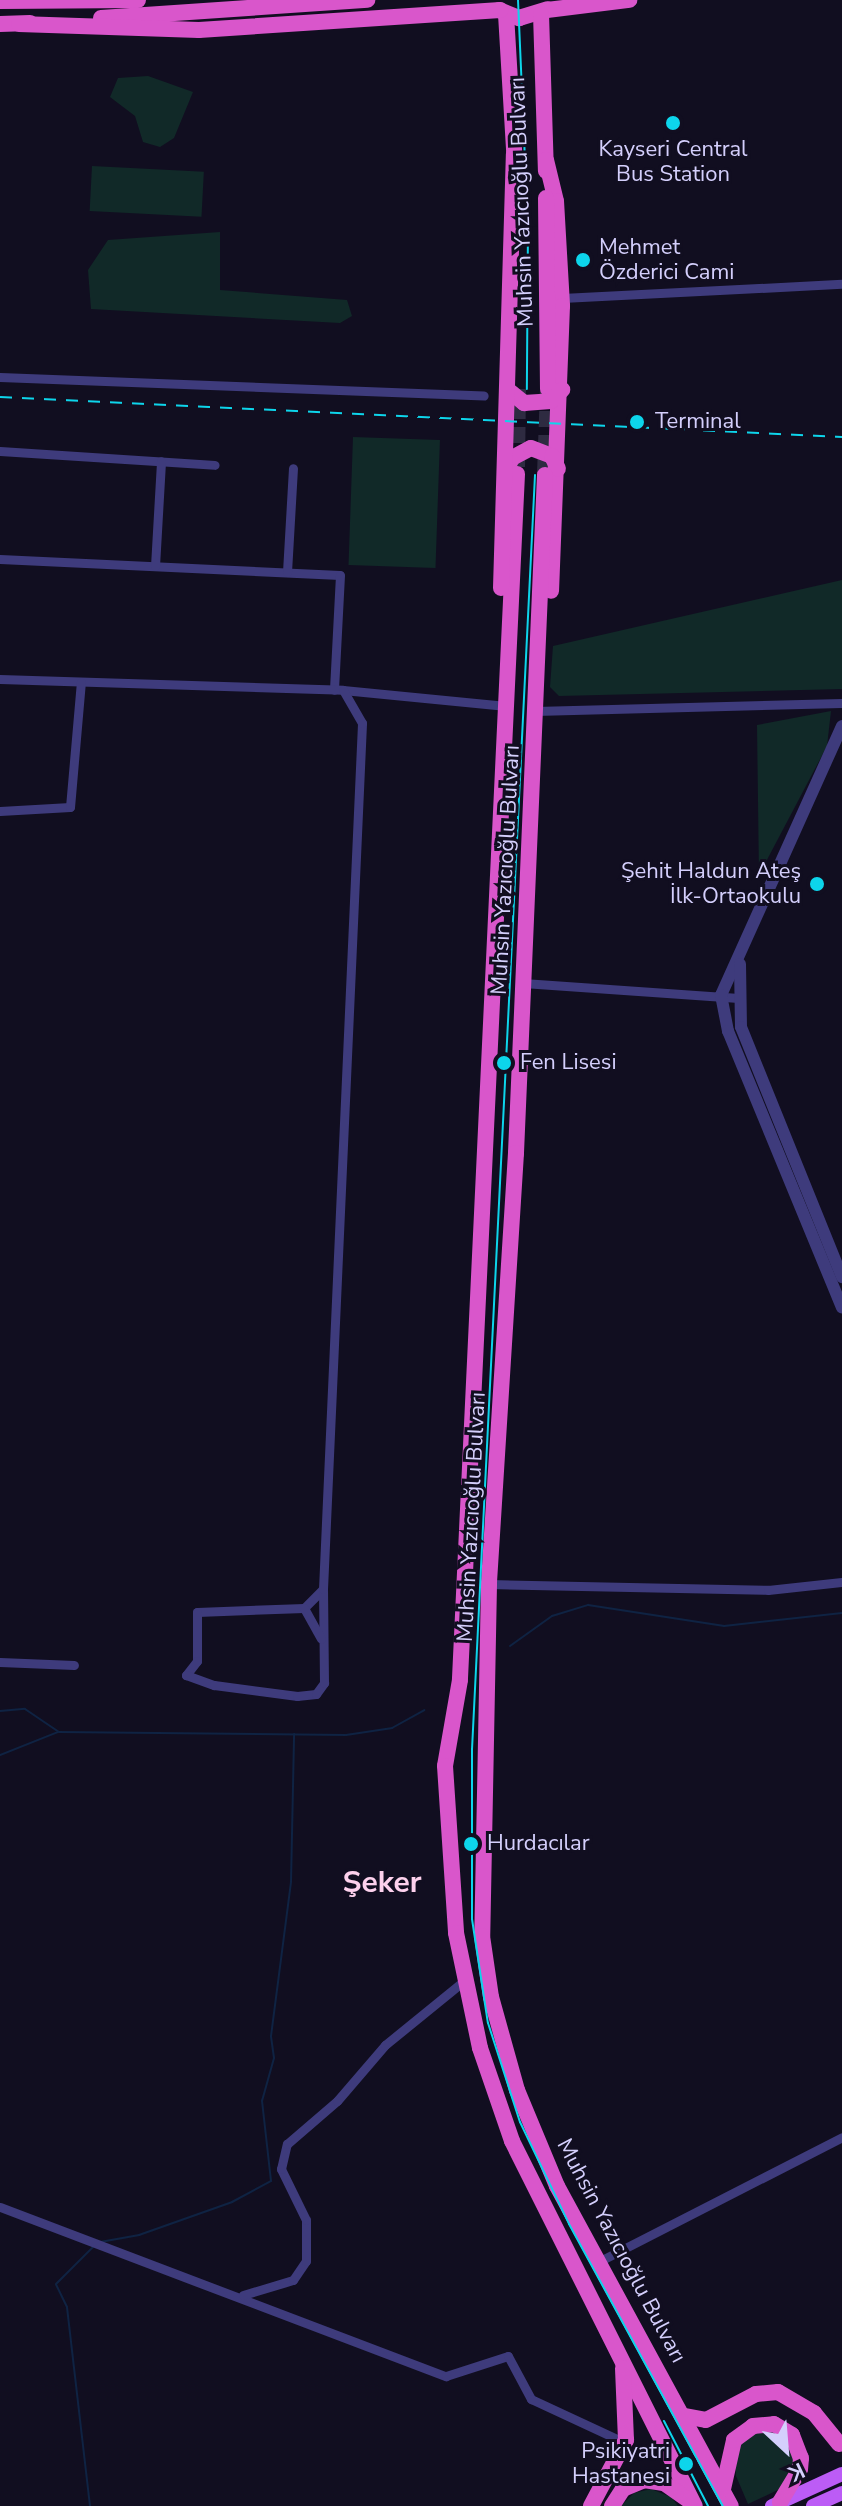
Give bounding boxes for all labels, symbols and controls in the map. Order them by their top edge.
street label: Muhsin Yazıcıoğlu Bulvarı [504,77,540,327]
marker: Kayseri Central Bus Station [664,114,682,132]
place label: Kayseri Central Bus Station [598,136,748,188]
place label: Mehmet Özderici Cami [599,234,734,286]
marker: Mehmet Özderici Cami [574,251,592,269]
place label: Terminal [655,409,741,435]
marker: Terminal [626,411,648,433]
street label: Muhsin Yazıcıoğlu Bulvarı [486,744,526,996]
place label: Şehit Haldun Ateş İlk-Ortaokulu [621,858,801,910]
marker: Şehit Haldun Ateş İlk-Ortaokulu [808,875,826,893]
place label: Fen Lisesi [520,1050,617,1076]
marker: Fen Lisesi [495,1054,513,1072]
street label: Muhsin Yazıcıoğlu Bulvarı [452,1391,492,1643]
place label: Hurdacılar [487,1831,590,1857]
marker: Hurdacılar [462,1835,480,1853]
district label: Şeker [343,1865,421,1901]
street label: Muhsin Yazıcıoğlu Bulvarı [551,2134,691,2368]
north arrow [746,2410,826,2490]
place label: Psikiyatri Hastanesi [572,2438,670,2490]
marker: Psikiyatri Hastanesi [677,2455,695,2473]
text: K [783,2455,810,2488]

